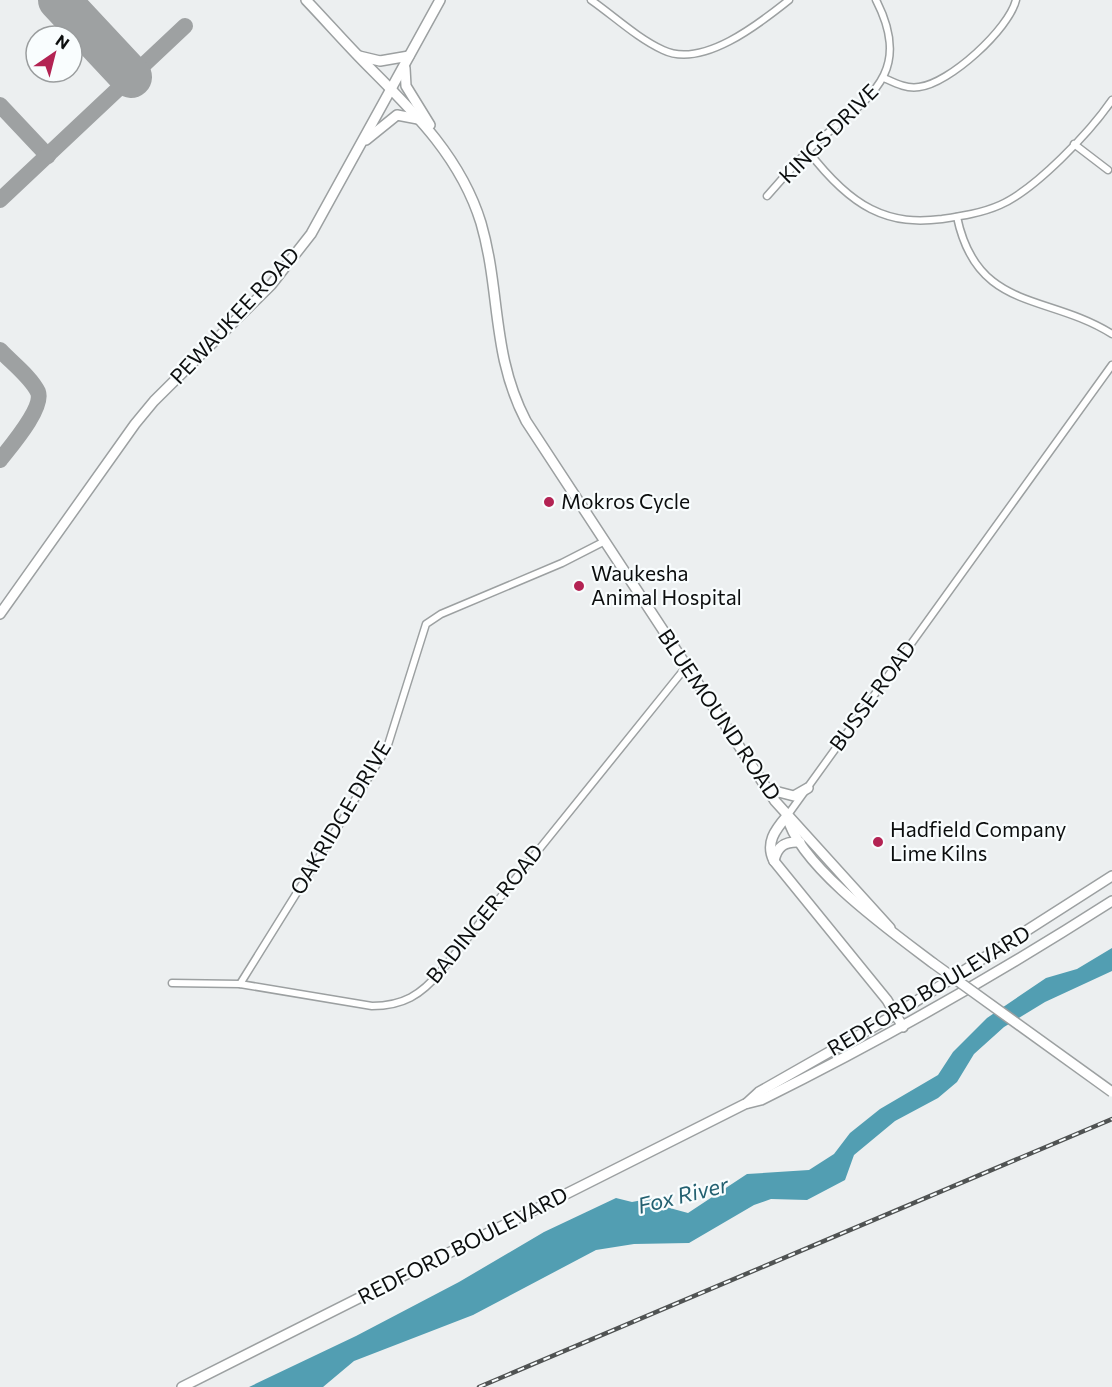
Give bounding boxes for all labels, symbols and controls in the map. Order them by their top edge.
north arrow [24,24,84,84]
text: N [53,30,73,53]
street label: KINGS DRIVE [773,78,883,188]
street label: PEWAUKEE ROAD [164,241,304,389]
place label: Mokros Cycle [561,488,690,513]
marker: Mokros Cycle [542,495,556,509]
place label: Waukesha Animal Hospital [591,560,742,609]
marker: Waukesha Animal Hospital [572,579,586,593]
street label: BLUEMOUND ROAD [654,624,787,804]
street label: BUSSE ROAD [823,635,920,755]
street label: OAKRIDGE DRIVE [284,736,395,899]
place label: Hadfield Company Lime Kilns [890,816,1067,865]
marker: Hadfield Company Lime Kilns [871,835,885,849]
street label: BADINGER ROAD [420,839,547,988]
street label: REDFORD BOULEVARD [822,919,1034,1060]
water label: Fox River [635,1170,732,1219]
street label: REDFORD BOULEVARD [353,1181,571,1309]

